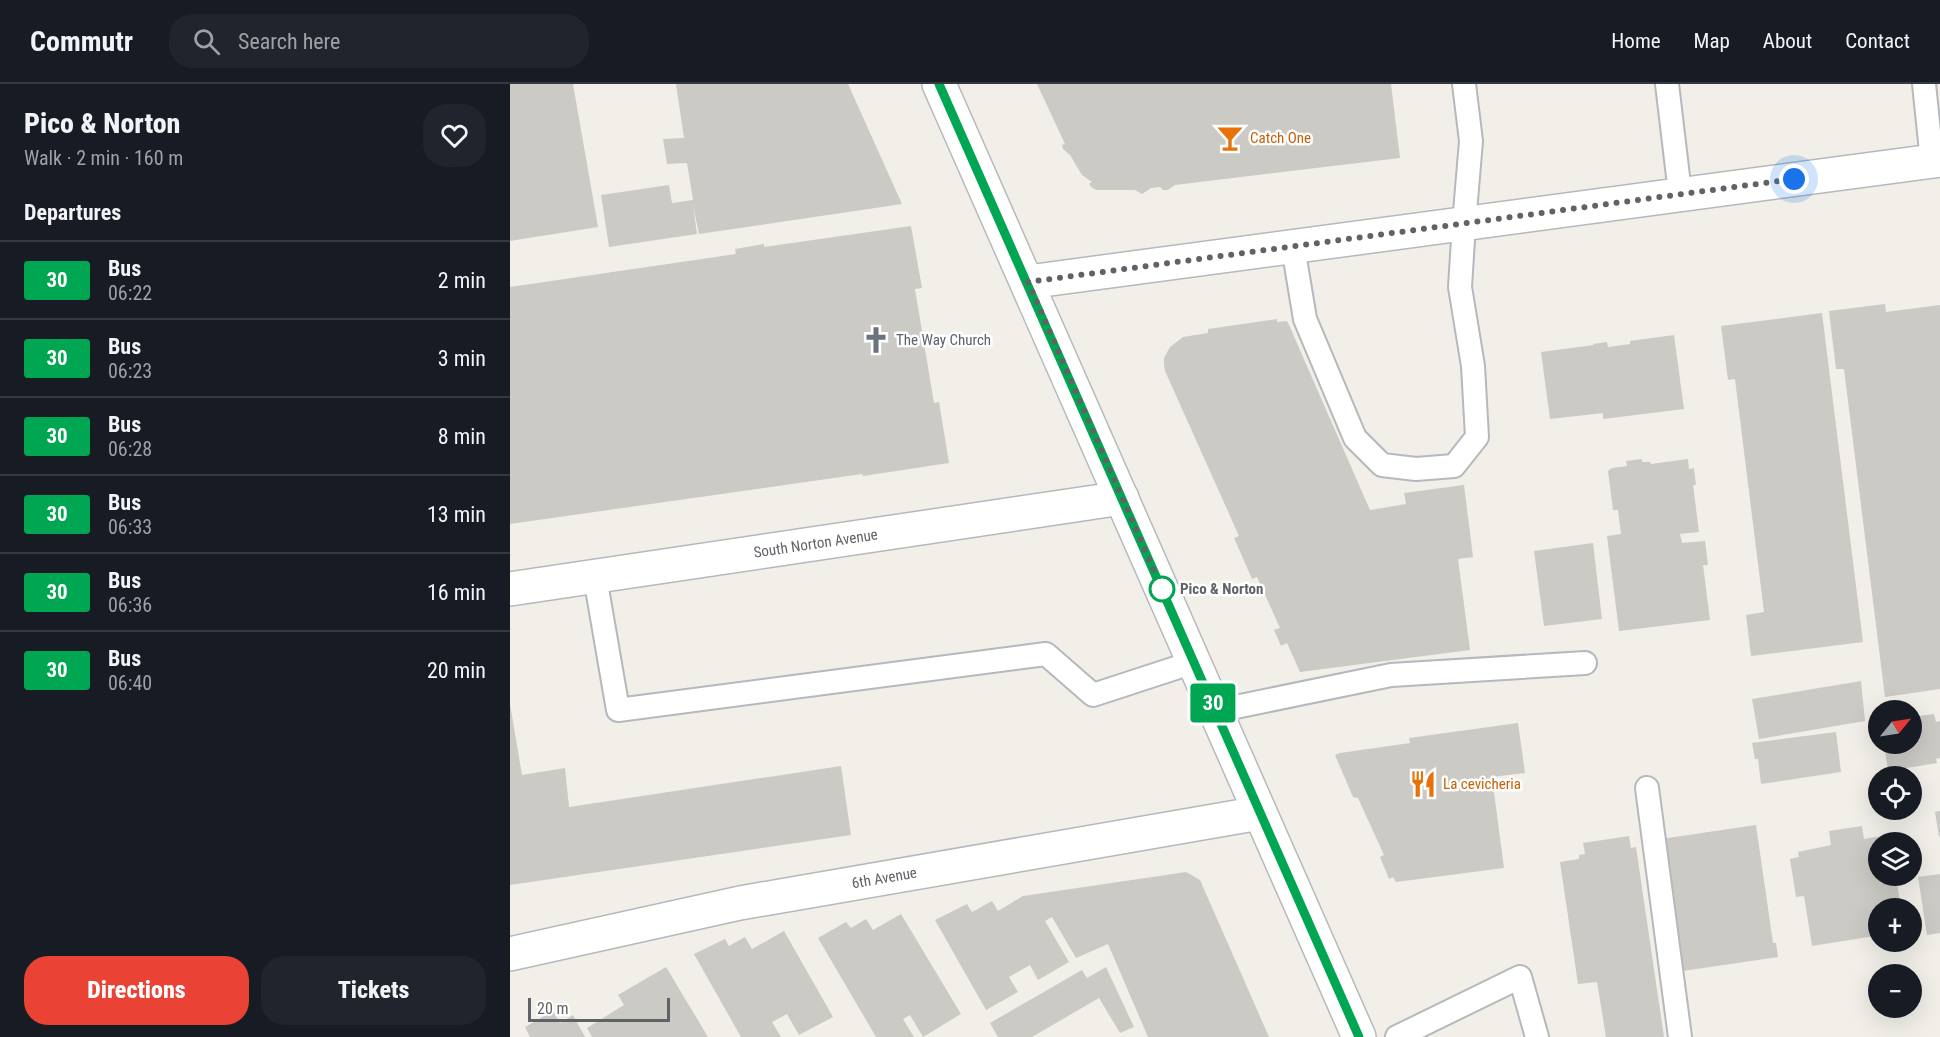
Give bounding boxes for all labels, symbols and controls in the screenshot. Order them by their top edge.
search box [169,14,589,68]
text: Commutr [30,25,133,58]
icon: search [190,25,223,58]
text: Search here [238,29,340,54]
text: Home [1611,29,1661,53]
text: Map [1694,29,1730,53]
text: About [1763,29,1812,53]
text: Contact [1845,29,1910,53]
button: heart [423,104,486,167]
text: Pico & Norton [24,107,180,140]
bar icon: Catch One [1215,123,1245,153]
place label: Catch One [1250,129,1311,147]
text: Walk · 2 min · 160 m [24,146,183,170]
your location [1779,164,1809,194]
text: Departures [24,200,121,225]
text: Bus [108,256,141,281]
text: 30 [46,268,68,292]
text: 2 min [438,268,486,293]
text: 06:22 [108,281,152,305]
church icon: The Way Church [861,325,891,355]
place label: The Way Church [896,331,991,349]
text: Bus [108,334,141,359]
text: 30 [46,346,68,370]
text: 3 min [438,346,486,371]
text: 06:23 [108,359,152,383]
text: Bus [108,412,141,437]
text: 30 [46,424,68,448]
text: 8 min [438,424,486,449]
text: 06:28 [108,437,152,461]
text: Bus [108,490,141,515]
text: 30 [46,502,68,526]
text: 13 min [427,502,486,527]
text: 06:33 [108,515,152,539]
street label: South Norton Avenue [752,525,879,562]
text: Bus [108,568,141,593]
marker: Pico & Norton [1149,576,1175,602]
text: 30 [46,580,68,604]
text: 16 min [427,580,486,605]
place label: Pico & Norton [1180,580,1263,598]
text: 06:36 [108,593,152,617]
text: Bus [108,646,141,671]
text: 30 [46,658,68,682]
text: 20 min [427,658,486,683]
text: 06:40 [108,671,152,695]
line badge: 30 [1186,684,1240,722]
text: 30 [1202,691,1224,715]
north arrow [1868,700,1922,754]
map controls [1868,700,1922,1018]
button: locate [1868,766,1922,820]
restaurant icon: La cevicheria [1408,769,1438,799]
place label: La cevicheria [1443,775,1521,793]
button: layers [1868,832,1922,886]
street label: 6th Avenue [850,864,918,893]
button: + [1868,898,1922,952]
button: Directions [24,956,249,1025]
button: Tickets [261,956,486,1025]
button: − [1868,964,1922,1018]
scale bar [528,995,670,1022]
text: 20 m [537,999,569,1018]

